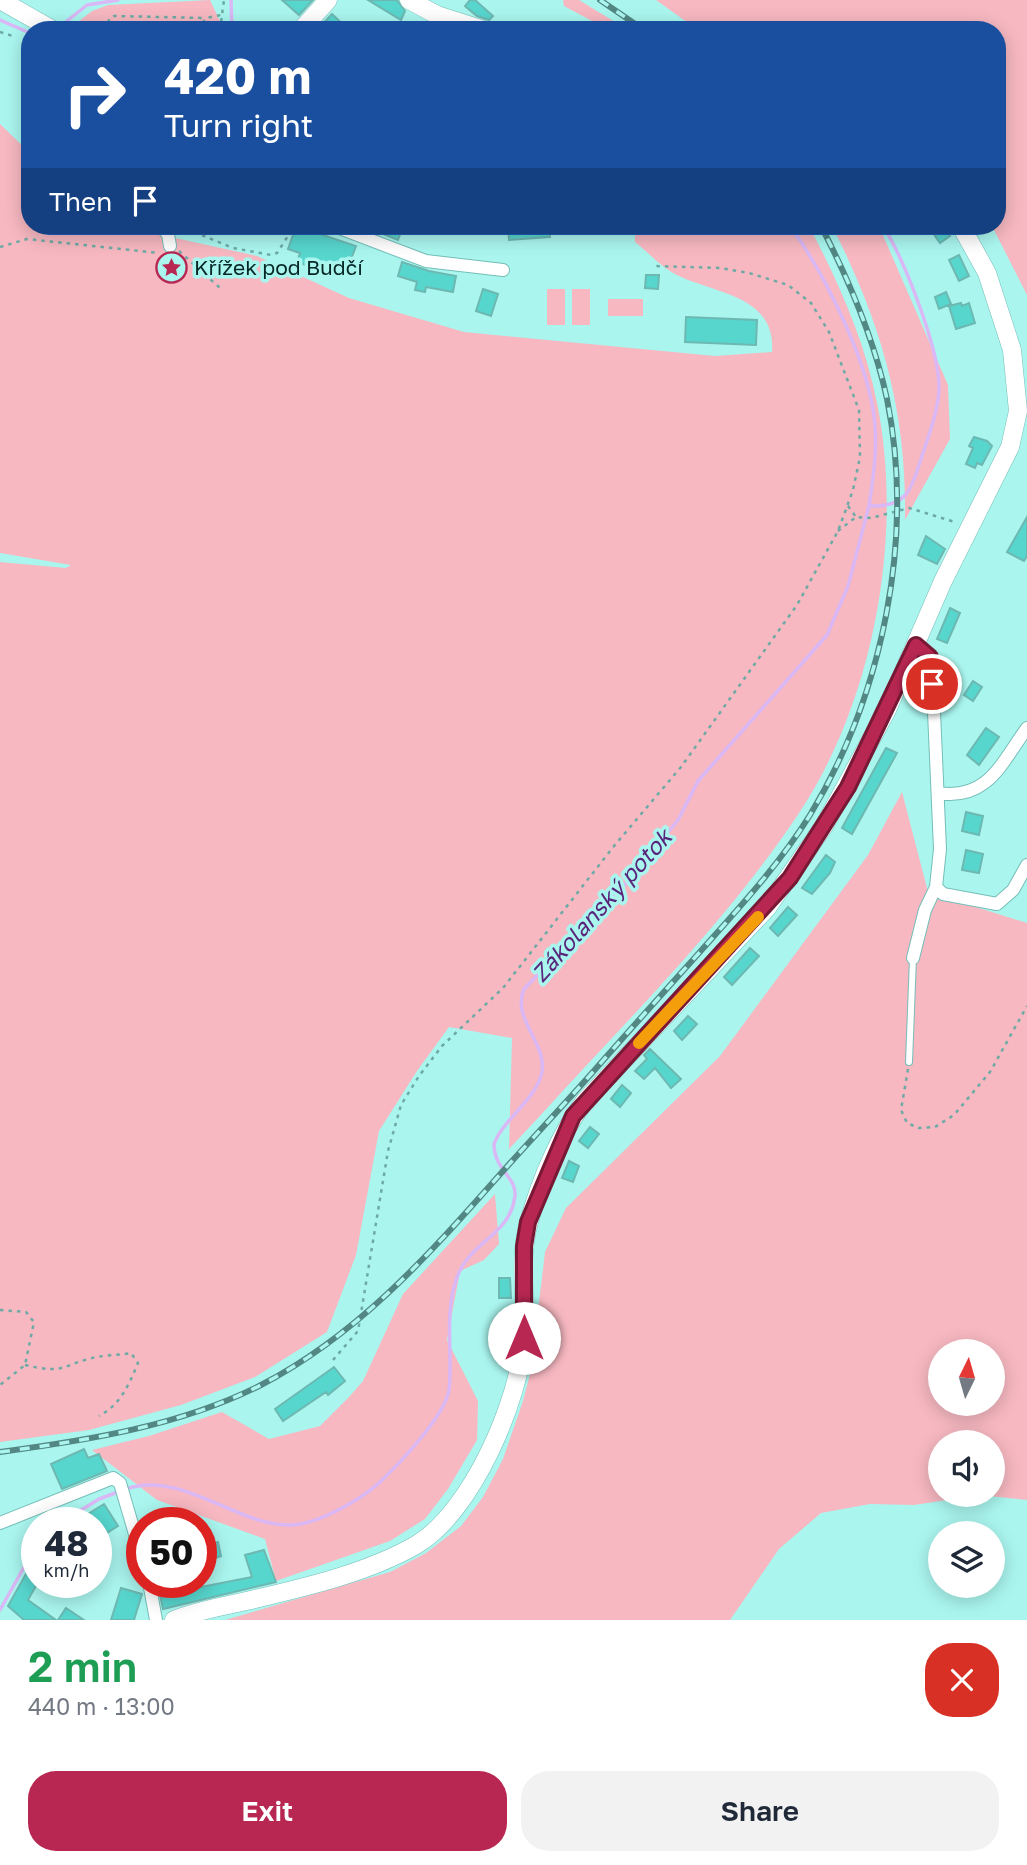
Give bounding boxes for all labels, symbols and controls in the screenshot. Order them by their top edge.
text: 420 m [164,46,312,105]
icon: right [49,49,140,140]
text: Turn right [164,106,313,144]
icon: arrive [126,182,164,220]
text: Then [49,186,112,217]
place icon: Křížek pod Budčí [154,250,188,284]
place label: Křížek pod Budčí [194,254,364,280]
pin [902,654,962,714]
icon: arrive [913,665,951,703]
water label: Zákolanský potok [525,821,678,987]
position arrow [487,1301,561,1375]
north arrow [928,1339,1004,1416]
map controls [928,1339,1005,1598]
button: sound [928,1430,1005,1507]
speed limit sign: 50 [126,1507,217,1598]
button: layers [928,1521,1005,1598]
text: 48 [44,1522,89,1564]
text: km/h [44,1559,89,1581]
text: 2 min [28,1641,137,1691]
button: close [925,1643,999,1717]
text: 440 m · 13:00 [28,1692,175,1720]
button: Exit [28,1771,507,1851]
button: Share [521,1771,999,1851]

